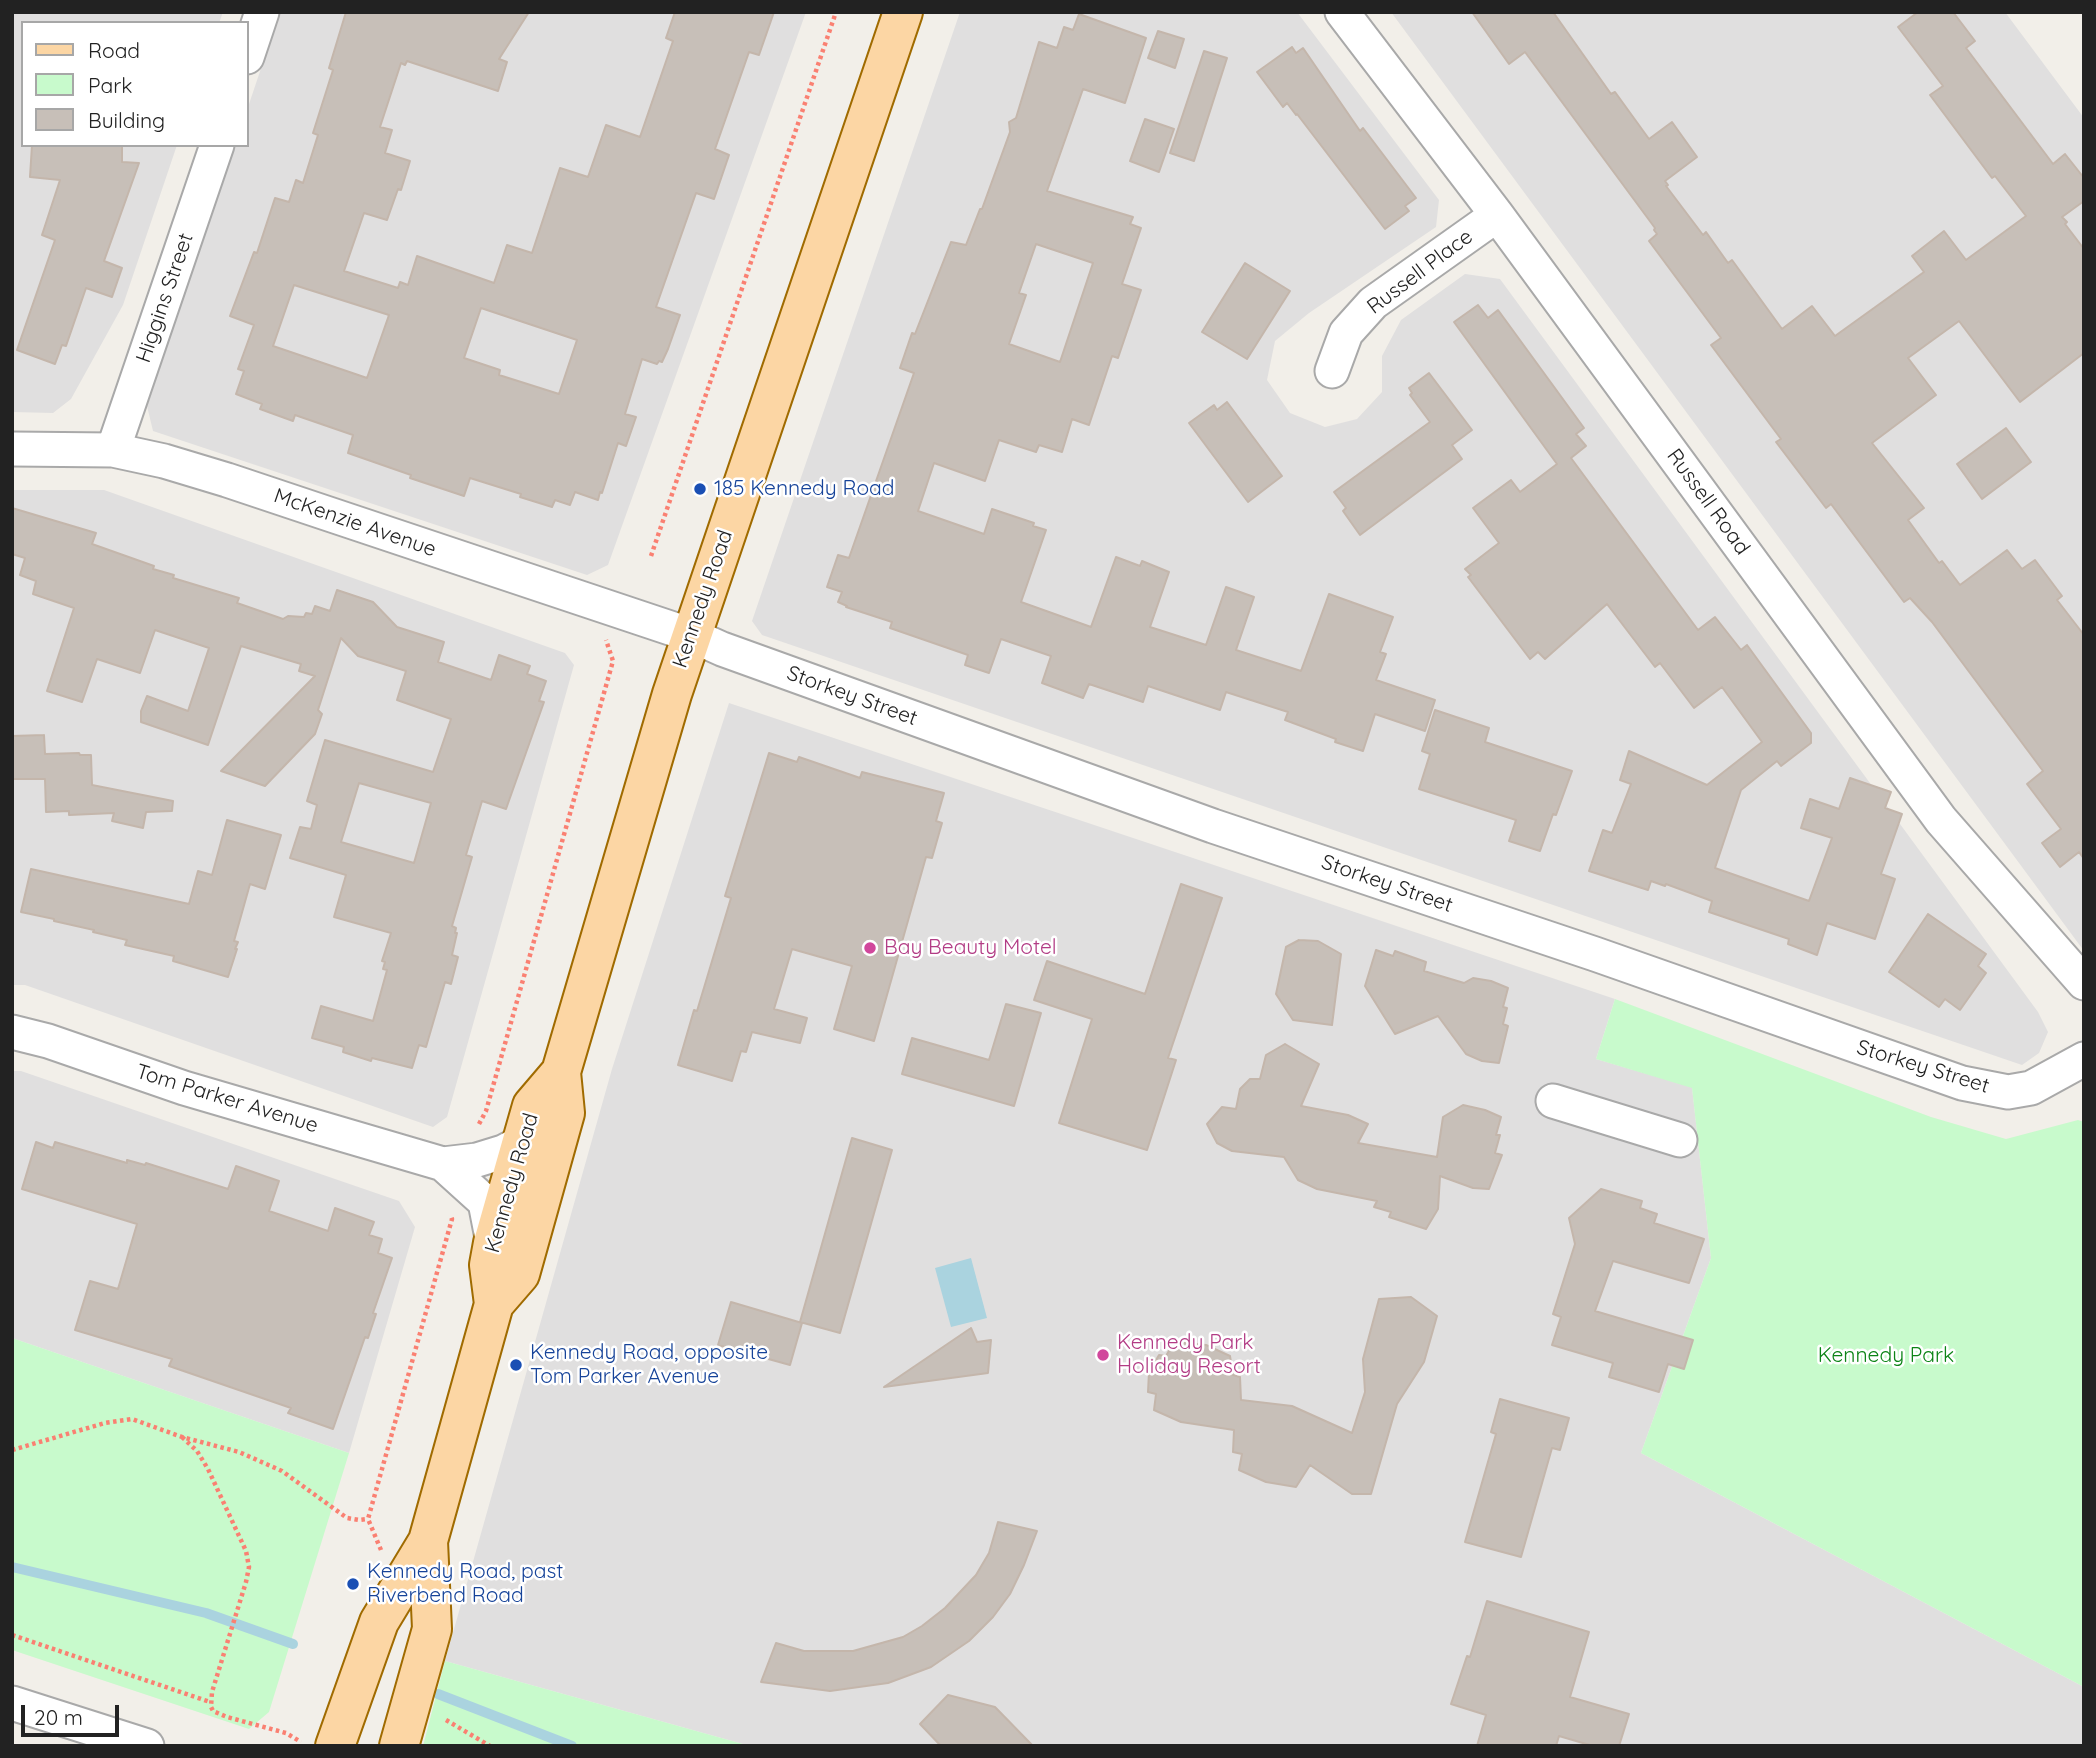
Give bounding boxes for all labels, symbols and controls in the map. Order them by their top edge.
legend [21,21,248,147]
text: Road [88,37,140,63]
text: Park [88,72,132,98]
text: Building [88,107,165,133]
street label: Russell Place [1362,224,1478,320]
street label: Higgins Street [131,230,199,366]
street label: Russell Road [1661,444,1755,560]
place label: 185 Kennedy Road [714,476,895,502]
marker: 185 Kennedy Road [692,481,708,497]
street label: McKenzie Avenue [271,483,439,563]
street label: Kennedy Road [668,527,738,671]
street label: Storkey Street [783,661,921,731]
street label: Storkey Street [1318,850,1456,918]
place label: Bay Beauty Motel [884,935,1057,961]
marker: Bay Beauty Motel [862,940,878,956]
street label: Storkey Street [1854,1035,1992,1099]
street label: Tom Parker Avenue [133,1059,321,1139]
street label: Kennedy Road [480,1110,544,1256]
place label: Kennedy Park Holiday Resort [1117,1330,1261,1380]
place label: Kennedy Road, opposite Tom Parker Avenue [530,1340,768,1390]
park label: Kennedy Park [1818,1343,1954,1369]
marker: Kennedy Park Holiday Resort [1095,1347,1111,1363]
marker: Kennedy Road, opposite Tom Parker Avenue [508,1357,524,1373]
place label: Kennedy Road, past Riverbend Road [367,1559,563,1609]
marker: Kennedy Road, past Riverbend Road [345,1576,361,1592]
scale bar [24,1692,122,1736]
text: 20 m [34,1704,83,1730]

